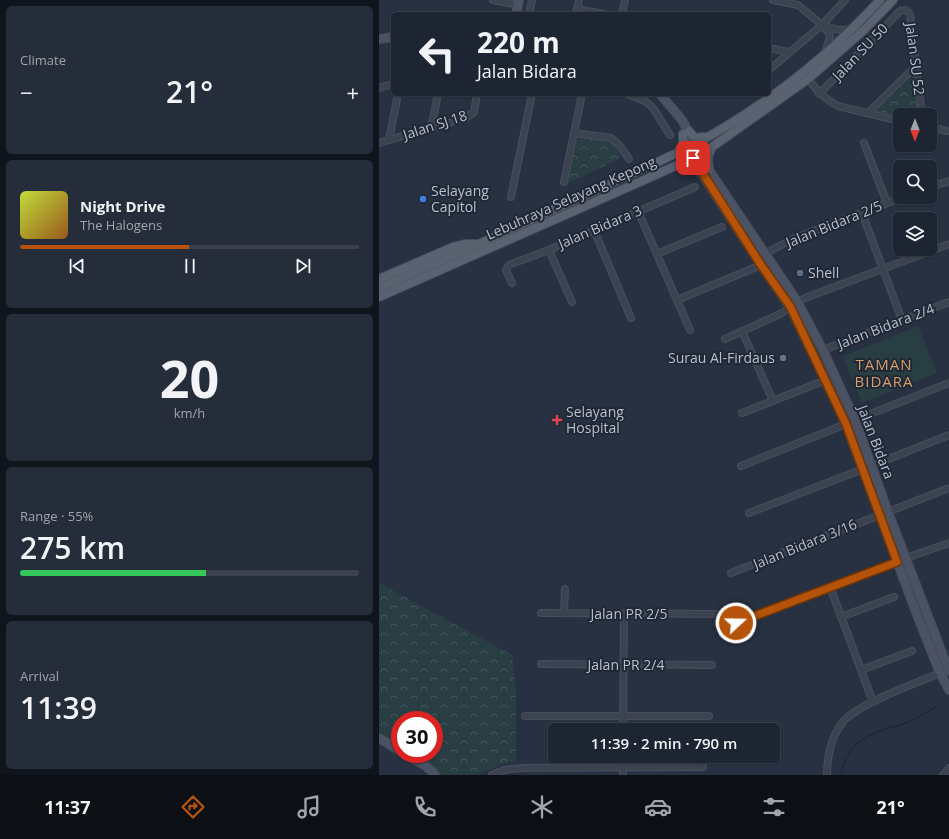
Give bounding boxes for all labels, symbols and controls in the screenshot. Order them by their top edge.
street label: Jalan SU 50 [826,19,892,86]
street label: Jalan SU 52 [901,20,929,96]
text: 220 m [477,23,560,61]
icon: left [411,28,463,80]
text: Climate [20,51,66,69]
text: Jalan Bidara [477,59,577,83]
text: 21° [166,71,213,112]
text: − [20,77,33,107]
text: + [346,77,359,107]
street label: Jalan SJ 18 [399,105,469,144]
north arrow [893,108,937,152]
map controls [893,108,937,256]
pin [676,141,710,175]
icon: arrive [682,147,704,169]
street label: Lebuhraya Selayang Kepong [483,151,659,244]
button: search [893,160,937,204]
place label: Selayang Capitol [431,181,489,216]
marker: Selayang Capitol [418,194,428,204]
text: Night Drive [80,196,165,216]
street label: Jalan Bidara 2/5 [781,196,885,252]
street label: Jalan Bidara 3 [553,200,645,253]
button: layers [893,212,937,256]
text: The Halogens [80,216,162,234]
icon: previous [66,255,88,277]
icon: pause [179,255,201,277]
icon: next [292,255,314,277]
place label: Shell [808,263,839,282]
marker: Shell [795,268,805,278]
street label: Jalan Bidara 2/4 [833,298,937,353]
text: 20 [160,342,219,413]
place label: Surau Al-Firdaus [668,348,775,367]
marker: Surau Al-Firdaus [778,353,788,363]
district label: TAMAN BIDARA [855,354,914,391]
street label: Jalan Bidara [853,400,899,481]
place label: Selayang Hospital [566,402,624,437]
text: km/h [174,404,205,422]
marker: Selayang Hospital [551,414,563,426]
text: Range · 55% [20,507,93,525]
street label: Jalan Bidara 3/16 [748,514,860,574]
text: 275 km [20,527,125,568]
position arrow [715,602,757,644]
street label: Jalan PR 2/5 [589,604,667,623]
street label: Jalan PR 2/4 [586,655,664,674]
text: Arrival [20,667,59,685]
text: 11:39 [20,687,97,728]
speed limit sign: 30 [391,711,443,763]
text: 11:39 · 2 min · 790 m [591,733,737,753]
icon: directions [179,793,207,821]
icon: music [295,793,323,821]
icon: phone [411,793,439,821]
icon: climate [528,793,556,821]
icon: car [644,793,672,821]
icon: filters [760,793,788,821]
text: 11:37 [44,795,90,819]
text: 21° [877,795,905,819]

